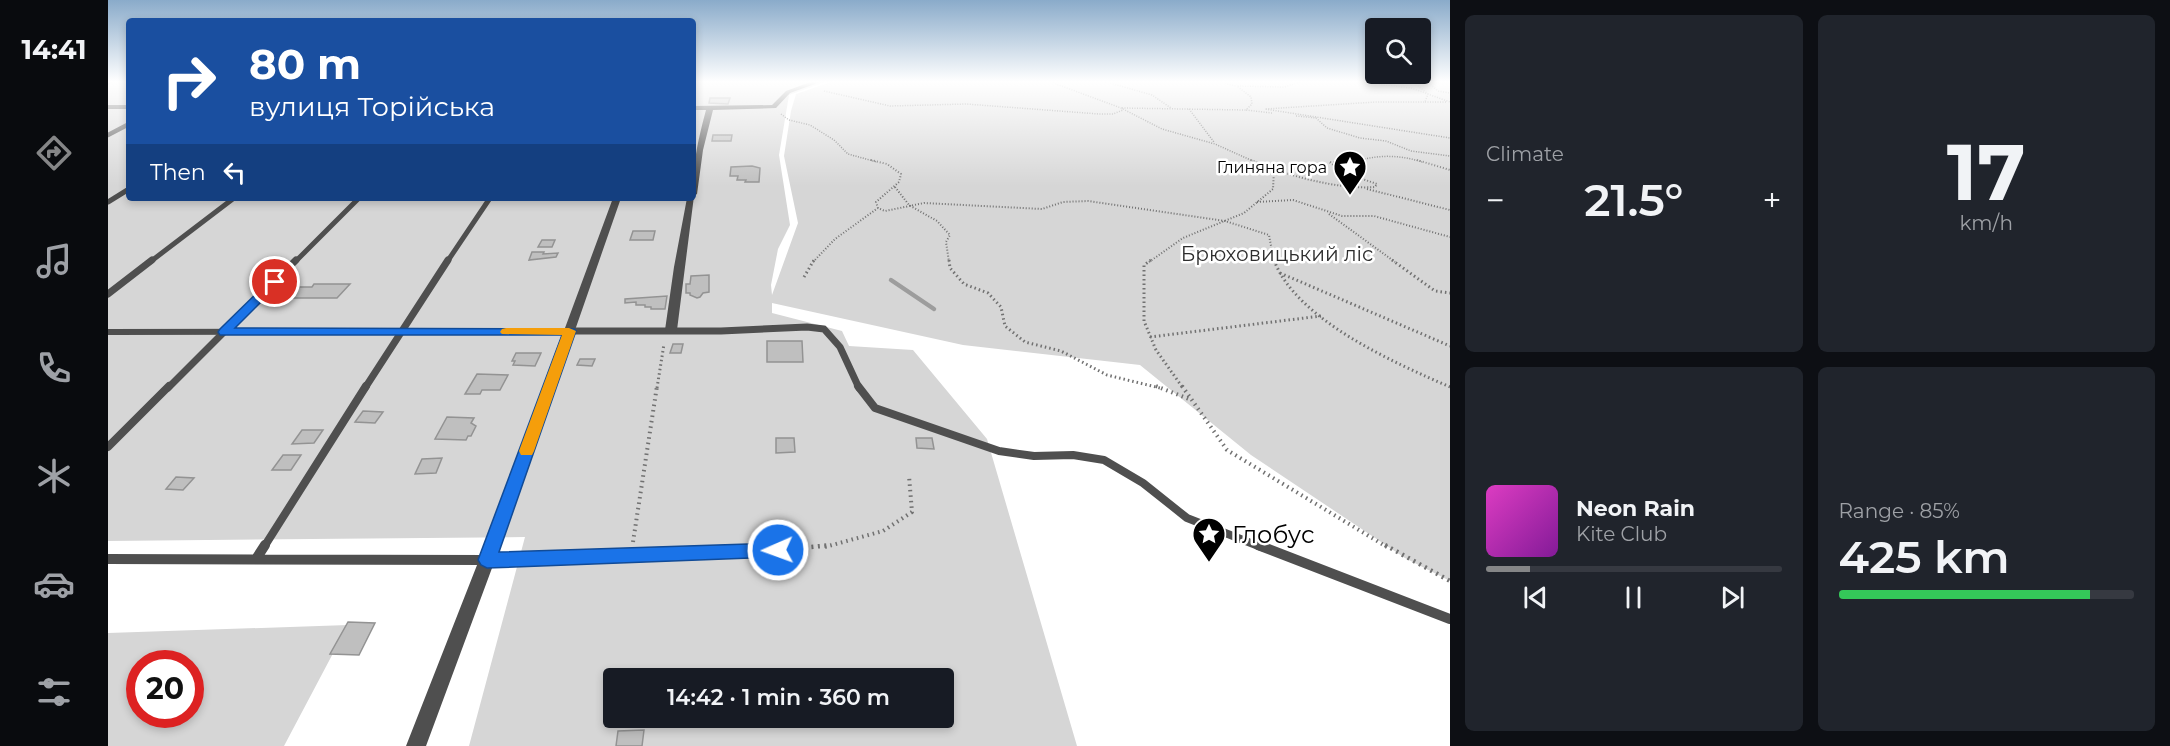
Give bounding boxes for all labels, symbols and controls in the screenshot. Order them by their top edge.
map controls [1365,18,1431,84]
button: search [1365,18,1431,84]
text: 14:41 [22,33,87,66]
text: 80 m [249,38,361,90]
icon: right [150,42,228,120]
text: вулиця Торійська [249,90,495,123]
text: 17 [1947,124,2026,220]
icon: directions [33,132,75,174]
text: Climate [1486,142,1564,166]
place icon: Глиняна гора [1332,149,1368,196]
icon: left [218,156,251,189]
place label: Глиняна гора [1217,158,1327,177]
text: Then [150,159,206,186]
text: 21.5° [1584,172,1683,227]
text: − [1486,180,1505,220]
text: + [1763,180,1782,220]
text: km/h [1960,211,2013,235]
icon: music [33,240,75,282]
park label: Брюховицький ліс [1181,242,1373,266]
pin [249,256,300,307]
icon: arrive [258,265,291,298]
icon: phone [33,347,75,389]
icon: climate [33,455,75,497]
text: Neon Rain [1576,495,1695,522]
text: Range · 85% [1839,499,1960,523]
place icon: Глобус [1191,516,1227,563]
position arrow [746,518,810,582]
place label: Глобус [1232,520,1314,549]
text: Kite Club [1576,522,1667,546]
text: 425 km [1839,529,2010,584]
icon: car [33,563,75,605]
icon: previous [1519,581,1552,614]
icon: pause [1617,581,1650,614]
icon: next [1716,581,1749,614]
speed limit sign: 20 [126,650,204,728]
icon: filters [33,671,75,713]
text: 14:42 · 1 min · 360 m [667,684,890,711]

